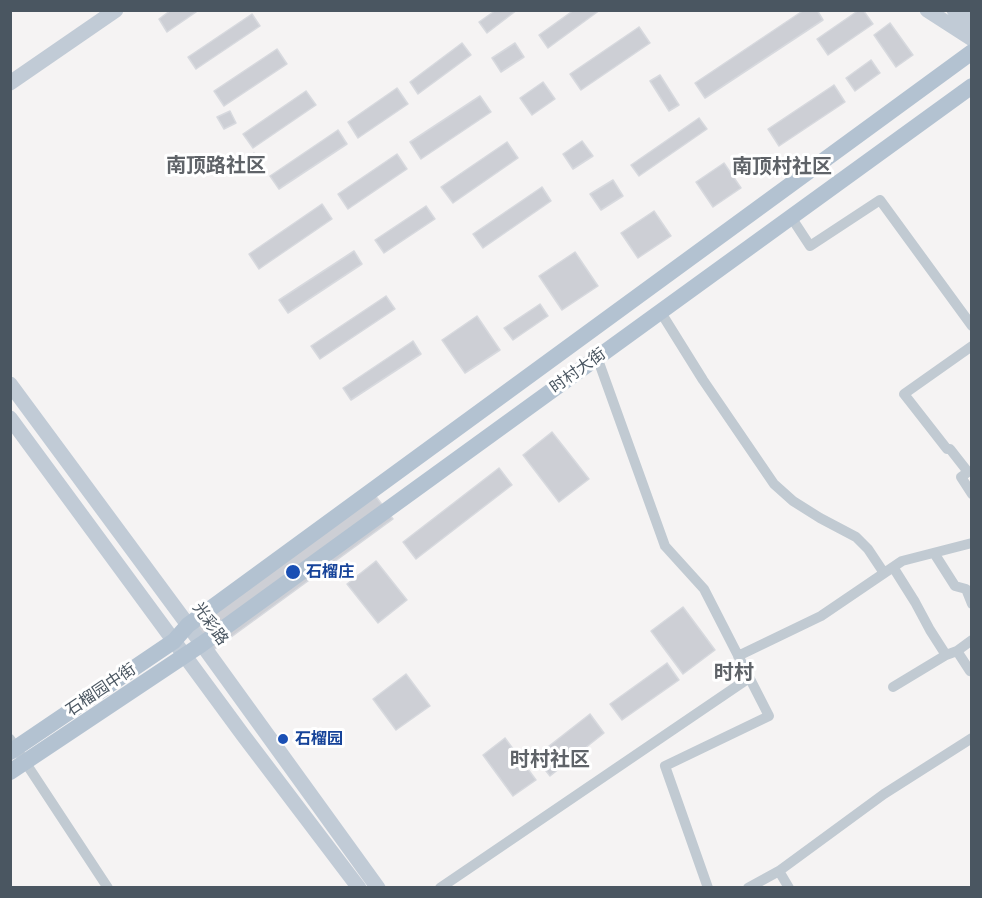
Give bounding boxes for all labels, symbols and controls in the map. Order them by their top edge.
district label: 南顶路社区 [166,154,266,178]
district label: 南顶村社区 [732,155,832,179]
street label: 时村大街 [546,344,610,398]
place label: 石榴庄 [306,562,354,582]
marker: 石榴庄 [284,563,302,581]
street label: 光彩路 [188,599,232,649]
street label: 石榴园中街 [62,660,140,720]
district label: 时村 [714,661,754,685]
place label: 石榴园 [295,729,343,749]
marker: 石榴园 [276,732,290,746]
district label: 时村社区 [510,748,590,772]

